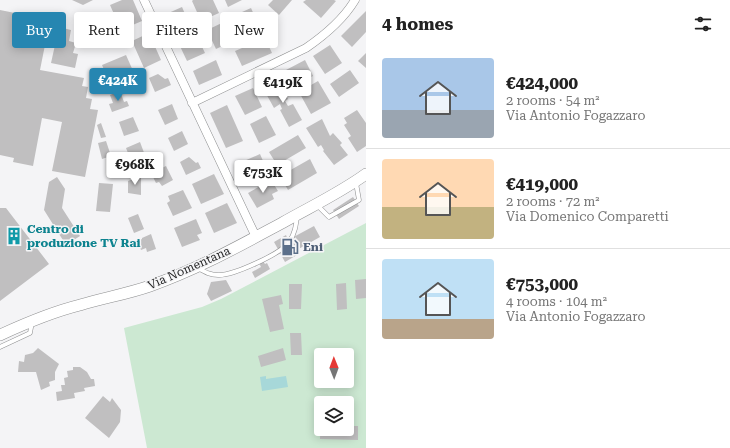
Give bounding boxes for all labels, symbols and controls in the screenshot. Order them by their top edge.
chip: Buy [12,12,66,48]
chip: Rent [74,12,134,48]
chip: Filters [142,12,212,48]
chip: New [220,12,278,48]
icon: filters [692,13,714,35]
text: 4 homes [382,14,453,34]
pin: €424K [90,68,146,102]
pin: €419K [255,70,311,104]
text: €424K [98,73,138,88]
text: €424,000 [506,73,578,93]
icon: home [414,74,462,122]
text: €419K [263,75,303,90]
text: 2 rooms · 54 m² [506,93,600,108]
text: Via Antonio Fogazzaro [506,108,645,123]
pin: €968K [107,152,163,186]
text: €968K [115,157,155,172]
pin: €753K [235,160,291,194]
text: €753K [243,165,283,180]
text: €419,000 [506,174,578,194]
icon: home [414,175,462,223]
text: 2 rooms · 72 m² [506,194,600,209]
text: Via Domenico Comparetti [506,209,669,224]
place label: Centro di produzione TV Rai [27,222,141,250]
building icon: Centro di produzione TV Rai [4,226,24,246]
fuel station icon: Eni [280,237,300,257]
place label: Eni [303,240,323,254]
street label: Via Nomentana [145,243,233,293]
text: €753,000 [506,274,578,294]
icon: home [414,275,462,323]
text: 4 rooms · 104 m² [506,294,607,309]
text: Via Antonio Fogazzaro [506,309,645,324]
north arrow [314,348,354,388]
map controls [314,348,354,436]
button: layers [314,396,354,436]

